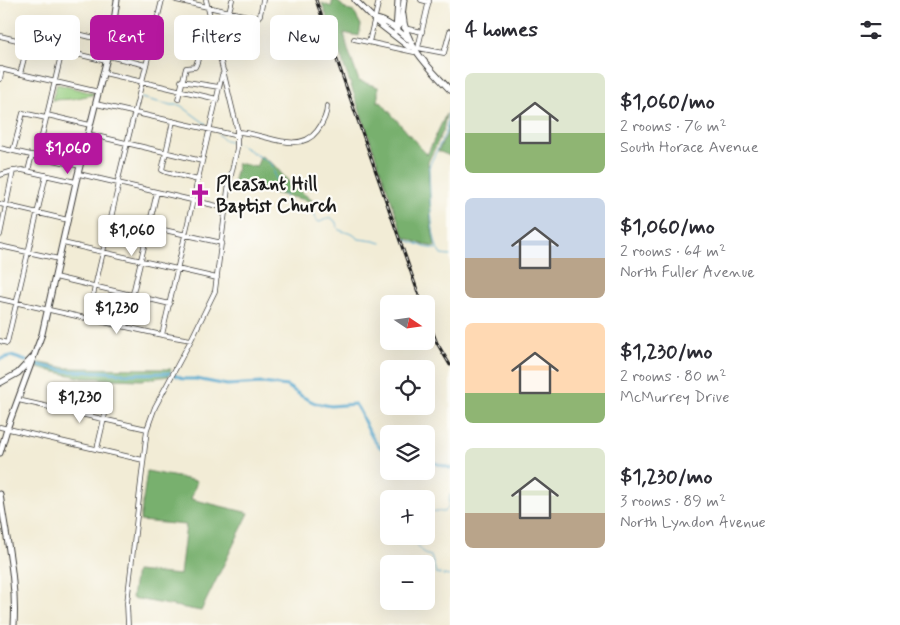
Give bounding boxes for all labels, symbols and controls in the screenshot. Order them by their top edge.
chip: Buy [15,15,80,60]
chip: Rent [90,15,164,60]
chip: Filters [174,15,260,60]
chip: New [270,15,338,60]
text: 4 homes [465,16,538,44]
icon: filters [857,16,885,44]
text: $1,060/mo [620,88,715,116]
icon: home [505,93,565,153]
text: 2 rooms · 76 m² [620,116,727,137]
pin: $1,060 [27,132,109,175]
text: South Horace Avenue [620,137,759,158]
text: $1,060 [45,138,91,159]
place label: Pleasant Hill Baptist Church [216,172,337,219]
church icon: Pleasant Hill Baptist Church [187,182,213,208]
text: $1,060/mo [620,213,715,241]
pin: $1,060 [91,214,173,257]
icon: home [505,218,565,278]
text: $1,060 [109,220,155,241]
text: 2 rooms · 64 m² [620,241,726,262]
text: North Fuller Avenue [620,262,755,283]
pin: $1,230 [76,292,158,335]
north arrow [380,295,435,350]
map controls [380,295,435,610]
text: $1,230 [95,298,139,319]
text: $1,230/mo [620,338,713,366]
icon: home [505,343,565,403]
button: locate [380,360,435,415]
text: 2 rooms · 80 m² [620,366,726,387]
pin: $1,230 [39,382,121,424]
text: $1,230 [58,387,102,408]
text: McMurrey Drive [620,387,729,408]
button: layers [380,425,435,480]
text: $1,230/mo [620,463,713,491]
icon: home [505,468,565,528]
button: + [380,490,435,545]
text: 3 rooms · 89 m² [620,491,726,512]
text: North Lyndon Avenue [620,512,766,533]
button: − [380,555,435,610]

